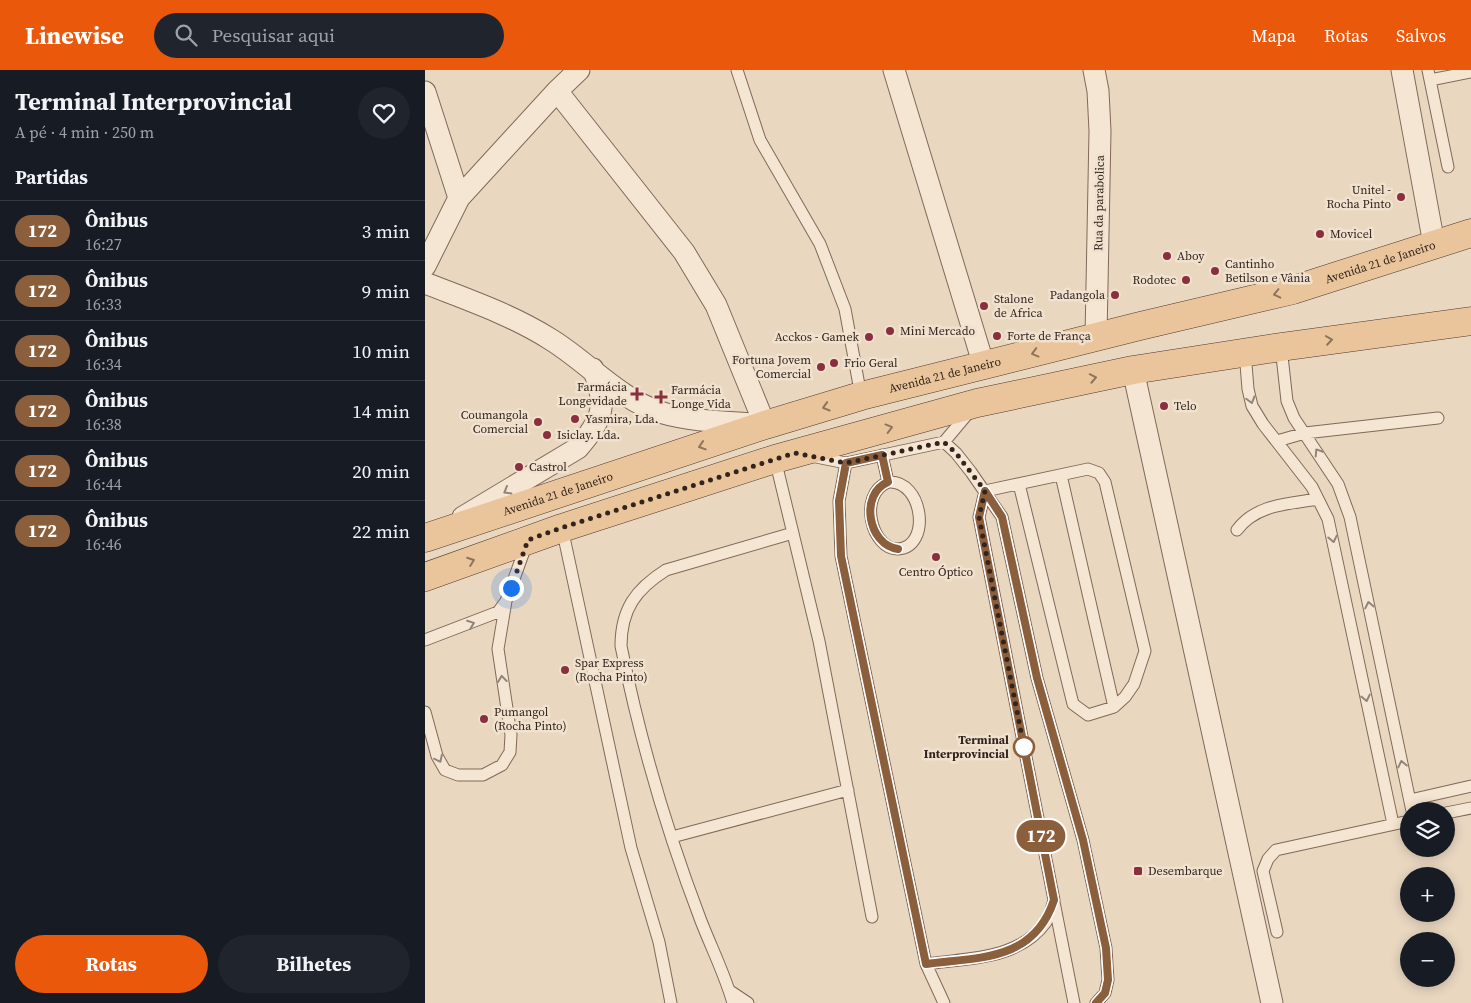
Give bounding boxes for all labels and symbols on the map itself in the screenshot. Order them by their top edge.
street label: Rua da parabolica [1090,154,1108,251]
place label: Unitel - Rocha Pinto [1326,182,1391,212]
marker: Unitel - Rocha Pinto [1395,191,1407,203]
place label: Movicel [1330,226,1373,242]
marker: Movicel [1314,228,1326,240]
street label: Avenida 21 de Janeiro [1323,237,1438,287]
place label: Aboy [1177,248,1205,264]
marker: Aboy [1161,250,1173,262]
place label: Cantinho Betilson e Vânia [1225,256,1311,286]
marker: Cantinho Betilson e Vânia [1209,265,1221,277]
place label: Rodotec [1133,272,1176,288]
marker: Rodotec [1180,274,1192,286]
place label: Padangola [1050,287,1106,303]
one-way arrow [1273,288,1282,299]
marker: Padangola [1109,289,1121,301]
place label: Stalone de Africa [994,291,1043,321]
marker: Stalone de Africa [978,300,990,312]
place label: Mini Mercado [900,323,975,339]
marker: Mini Mercado [884,325,896,337]
place label: Forte de França [1007,328,1092,344]
place label: Acckos - Gamek [775,329,859,345]
marker: Forte de França [991,330,1003,342]
marker: Acckos - Gamek [863,331,875,343]
one-way arrow [1325,336,1334,346]
one-way arrow [1030,347,1039,358]
place label: Fortuna Jovem Comercial [732,352,811,382]
street label: Avenida 21 de Janeiro [887,353,1003,397]
place label: Frio Geral [844,355,898,371]
marker: Frio Geral [828,357,840,369]
marker: Fortuna Jovem Comercial [815,361,827,373]
one-way arrow [1088,373,1097,384]
place label: Farmácia Longevidade [559,379,628,409]
place label: Farmácia Longe Vida [671,382,732,412]
marker: Farmácia Longevidade [631,388,643,400]
marker: Farmácia Longe Vida [655,391,667,403]
one-way arrow [1245,396,1256,405]
place label: Telo [1174,398,1197,414]
marker: Telo [1158,400,1170,412]
one-way arrow [823,401,831,411]
place label: Coumangola Comercial [461,407,529,437]
place label: Yasmira, Lda. [585,411,658,427]
marker: Yasmira, Lda. [569,413,581,425]
marker: Coumangola Comercial [532,416,544,428]
one-way arrow [885,423,894,434]
place label: Isiclay. Lda. [557,427,620,443]
marker: Isiclay. Lda. [541,429,553,441]
one-way arrow [699,440,707,450]
one-way arrow [1315,448,1324,457]
place label: Castrol [529,459,567,475]
marker: Castrol [513,461,525,473]
street label: Avenida 21 de Janeiro [501,468,615,520]
one-way arrow [503,485,512,495]
one-way arrow [1327,534,1337,543]
marker: Centro Óptico [930,551,942,563]
one-way arrow [466,557,475,567]
place label: Centro Óptico [899,564,974,580]
your location [499,576,524,601]
one-way arrow [1364,600,1374,609]
one-way arrow [466,620,475,630]
place label: Spar Express (Rocha Pinto) [575,655,648,685]
marker: Spar Express (Rocha Pinto) [559,664,571,676]
one-way arrow [497,674,508,682]
one-way arrow [1360,693,1371,702]
place label: Pumangol (Rocha Pinto) [494,704,567,734]
marker: Pumangol (Rocha Pinto) [478,713,490,725]
place label: Terminal Interprovincial [924,732,1009,762]
marker: Terminal Interprovincial [1013,736,1035,758]
one-way arrow [433,754,443,763]
one-way arrow [1398,759,1408,768]
line badge: 172 [1012,820,1070,852]
place label: Desembarque [1148,863,1222,879]
marker: Desembarque [1132,865,1144,877]

